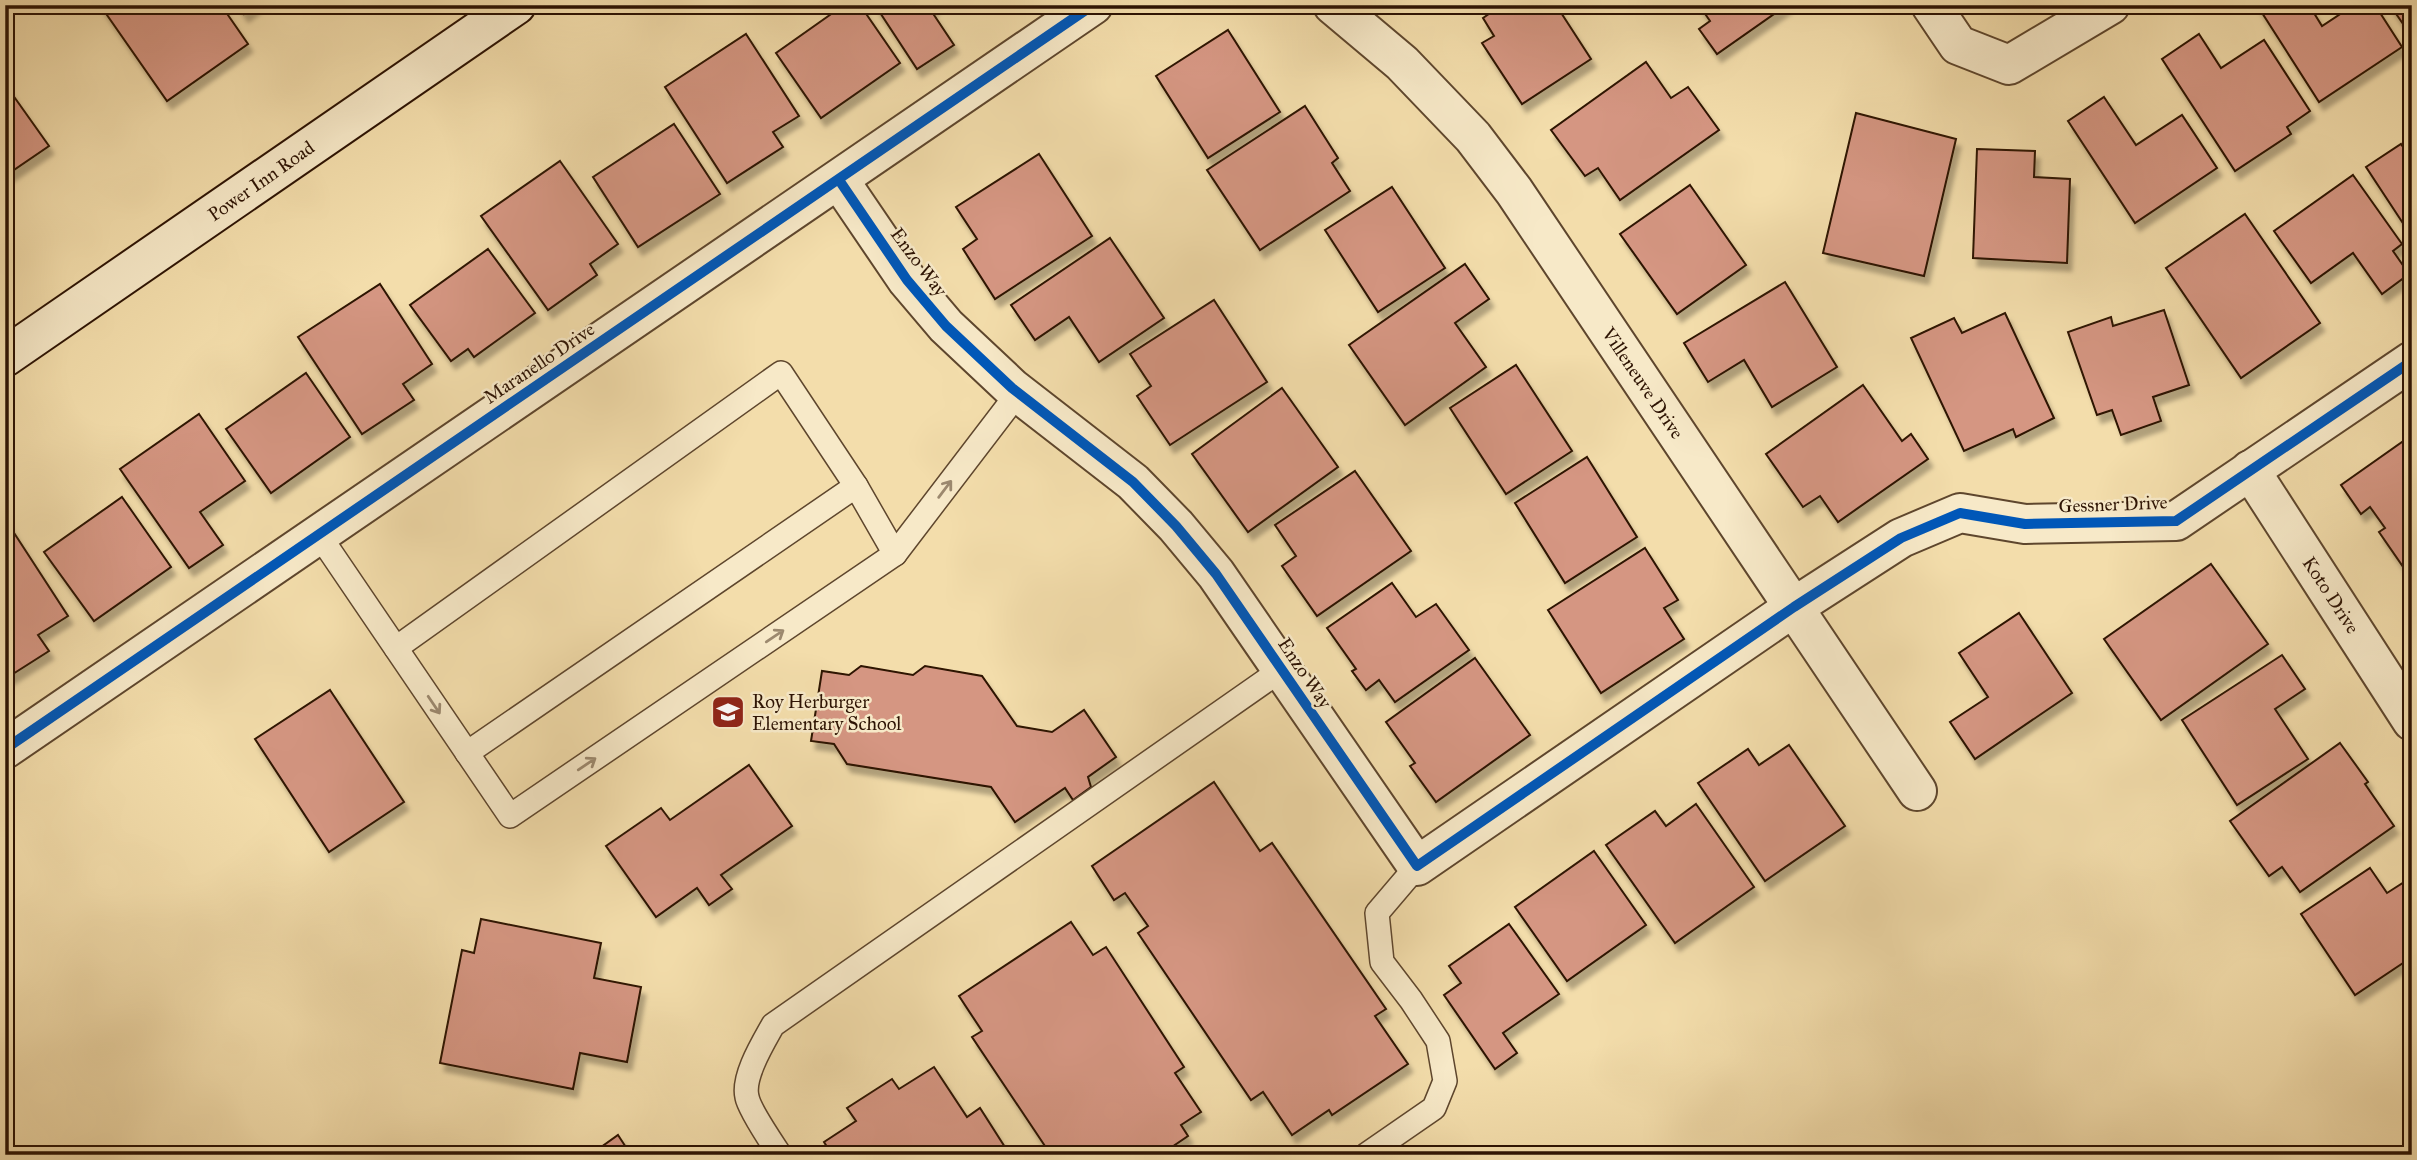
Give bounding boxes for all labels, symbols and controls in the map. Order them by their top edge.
street label: Power Inn Road [203,136,319,226]
street label: Enzo Way [886,223,953,302]
street label: Maranello Drive [479,317,599,409]
street label: Villeneuve Drive [1597,322,1689,443]
one-way arrow [938,480,953,498]
street label: Gessner Drive [2058,491,2168,517]
street label: Koto Drive [2298,552,2364,638]
one-way arrow [765,629,784,643]
street label: Enzo Way [1273,633,1338,714]
place label: Roy Herburger Elementary School [752,690,902,735]
school or university icon: Roy Herburger Elementary School [709,693,747,731]
one-way arrow [427,695,441,714]
one-way arrow [577,757,596,771]

